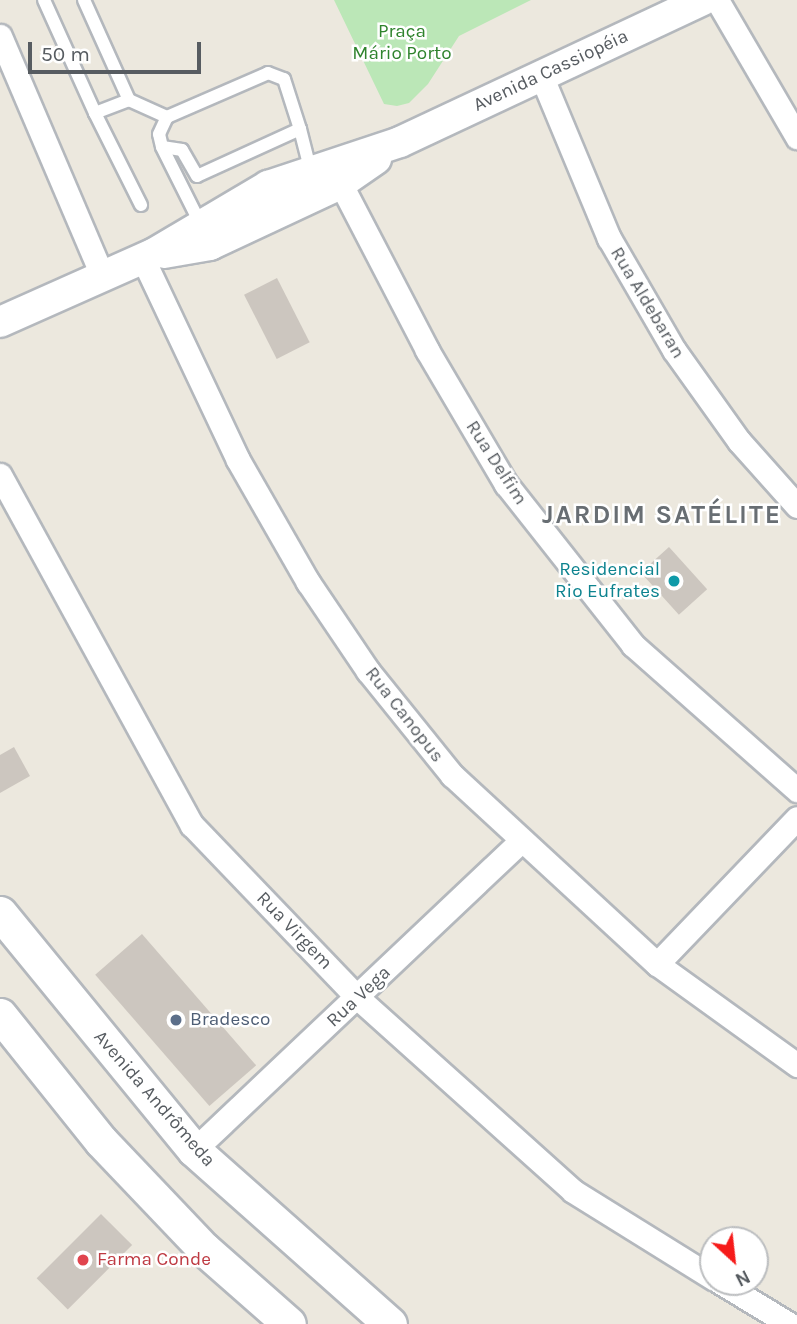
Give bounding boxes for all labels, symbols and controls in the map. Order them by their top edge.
park label: Praça Mário Porto [352,21,452,65]
street label: Avenida Cassiopéia [470,25,632,117]
scale bar [32,28,205,72]
text: 50 m [41,42,90,66]
street label: Rua Aldebaran [605,243,689,363]
street label: Rua Delfim [460,417,532,509]
district label: JARDIM SATÉLITE [544,499,780,531]
place label: Residencial Rio Eufrates [555,559,660,603]
marker: Residencial Rio Eufrates [666,573,682,589]
street label: Rua Canopus [360,663,448,767]
street label: Rua Virgem [251,887,337,975]
street label: Rua Vega [322,962,396,1032]
place label: Bradesco [190,1009,270,1031]
marker: Bradesco [168,1012,184,1028]
street label: Avenida Andrômeda [89,1026,219,1172]
north arrow [699,1226,769,1296]
place label: Farma Conde [97,1249,211,1271]
marker: Farma Conde [75,1252,91,1268]
text: N [732,1265,754,1291]

